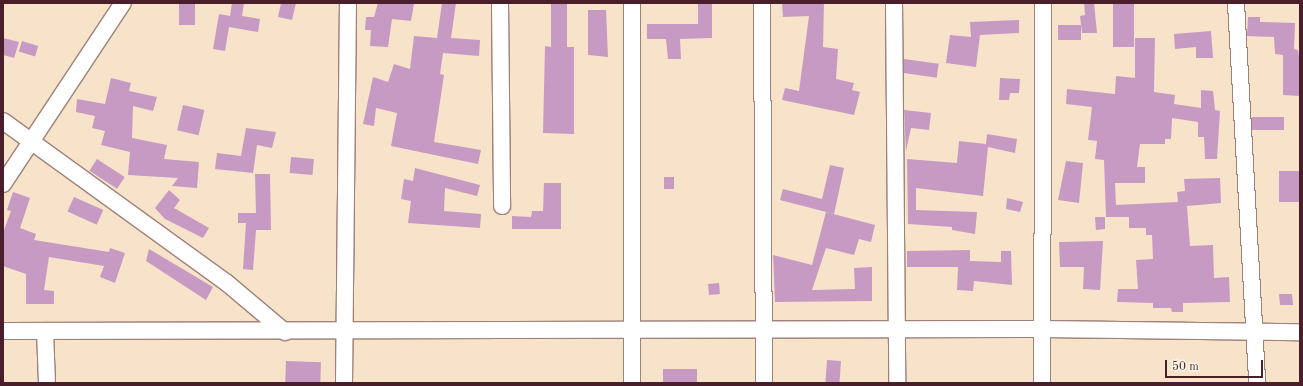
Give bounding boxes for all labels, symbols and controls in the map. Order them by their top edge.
scale bar [1167,352,1265,378]
text: 50 m [1172,361,1199,373]

